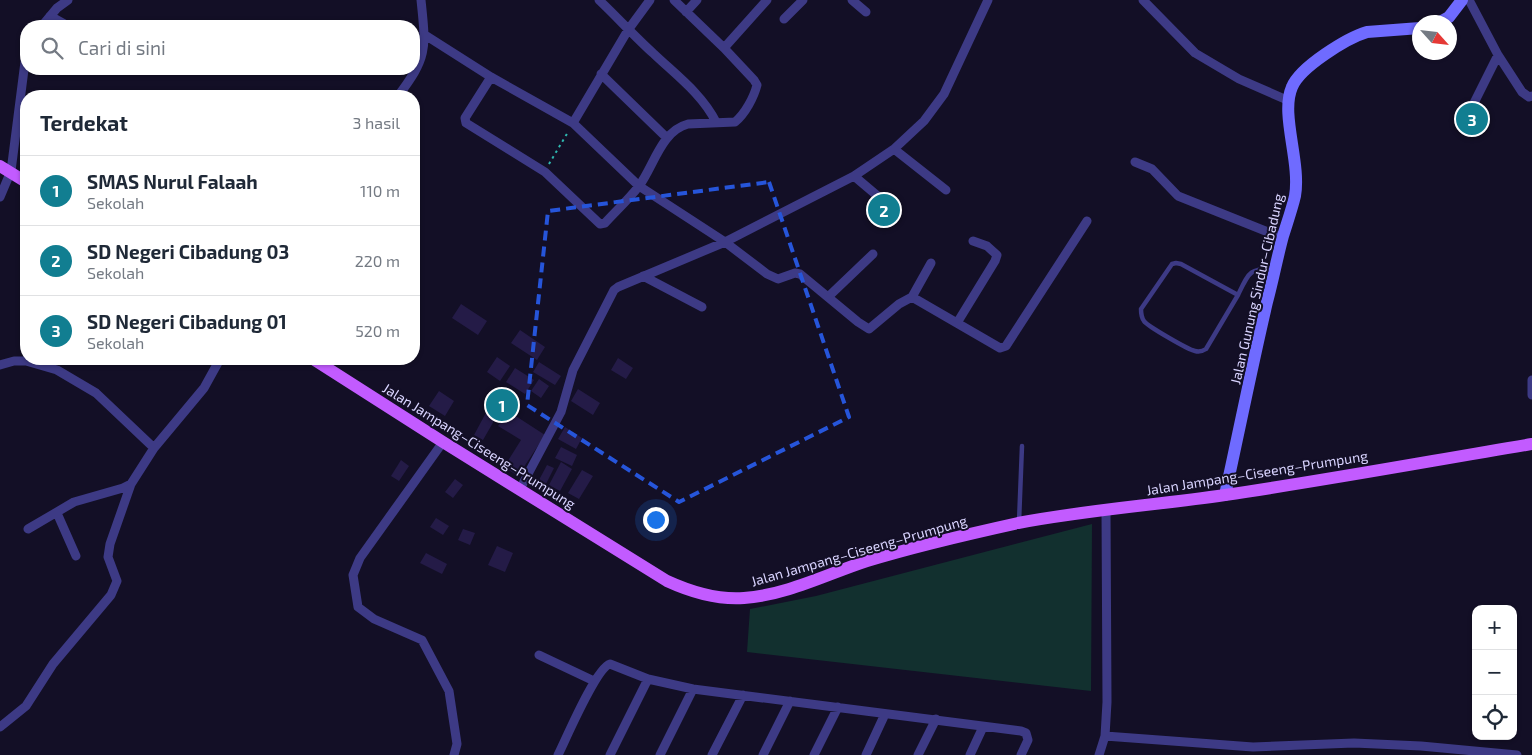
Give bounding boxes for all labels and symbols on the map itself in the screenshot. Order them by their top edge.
north arrow [1412,15,1457,60]
pin: 3 [1456,100,1488,138]
pin: 2 [868,191,900,229]
street label: Jalan Gunung Sindur–Cibadung [1226,192,1287,386]
street label: Jalan Jampang–Ciseeng–Prumpung [380,379,579,512]
pin: 1 [486,386,518,424]
street label: Jalan Jampang–Ciseeng–Prumpung [1145,447,1369,498]
your location [643,507,669,533]
street label: Jalan Jampang–Ciseeng–Prumpung [749,511,969,590]

